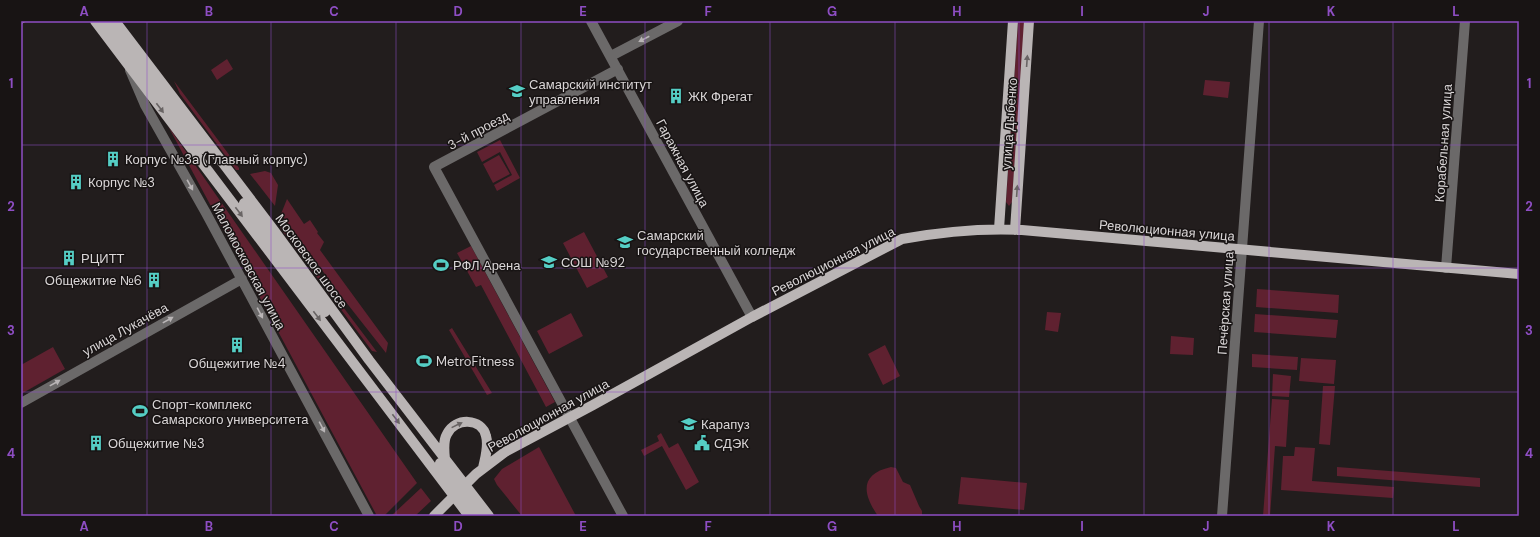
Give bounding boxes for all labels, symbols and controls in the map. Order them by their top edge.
text: A [79,3,89,20]
text: B [205,3,213,20]
text: C [329,3,339,20]
text: D [453,3,463,20]
text: E [579,3,587,20]
text: F [704,3,712,20]
text: G [827,3,837,20]
text: H [952,3,962,20]
text: I [1080,3,1084,20]
text: J [1202,3,1210,20]
text: K [1327,3,1336,20]
text: L [1452,3,1460,20]
one-way arrow [639,35,650,42]
one-way arrow [1023,55,1030,67]
text: 1 [9,75,13,92]
text: 1 [1527,75,1531,92]
place label: Самарский институт управления [529,76,652,108]
street label: улица Дыбенко [998,77,1021,171]
school or university icon: Самарский институт управления [508,82,526,100]
street label: Корабельная улица [1431,83,1456,203]
building icon: ЖК Фрегат [667,87,685,105]
place label: ЖК Фрегат [688,88,753,105]
one-way arrow [156,103,164,114]
street label: 3-й проезд [445,107,512,154]
street label: Гаражная улица [652,116,713,211]
building icon: Корпус №3a (Главный корпус) [104,150,122,168]
place label: Корпус №3a (Главный корпус) [125,151,308,168]
building icon: Корпус №3 [67,173,85,191]
place label: Корпус №3 [88,174,155,191]
one-way arrow [187,179,194,191]
one-way arrow [1014,185,1021,197]
text: 2 [7,198,15,215]
text: 2 [1525,198,1533,215]
street label: Маломосковская улица [208,200,290,333]
one-way arrow [234,207,243,218]
street label: Московское шоссе [272,211,352,312]
street label: Революционная улица [1098,216,1236,245]
street label: Революционная улица [769,223,898,300]
place label: Самарский государственный колледж [637,227,796,259]
school or university icon: Самарский государственный колледж [616,233,634,251]
building icon: РЦИТТ [60,249,78,267]
place label: РЦИТТ [81,250,125,267]
street label: Печёрская улица [1213,250,1238,355]
school or university icon: СОШ №92 [540,253,558,271]
place label: СОШ №92 [561,254,625,271]
sports icon: РФЛ Арена [432,256,450,274]
place label: РФЛ Арена [453,257,521,274]
building icon: Общежитие №6 [145,271,163,289]
place label: Общежитие №6 [45,272,142,289]
street label: улица Лукачёва [79,299,172,360]
one-way arrow [257,307,263,319]
one-way arrow [313,310,321,321]
one-way arrow [162,316,174,323]
text: 3 [7,322,15,339]
text: 3 [1525,322,1533,339]
building icon: Общежитие №4 [228,336,246,354]
sports icon: MetroFitness [415,352,433,370]
place label: MetroFitness [436,353,515,370]
place label: Общежитие №4 [189,355,286,372]
street label: Революционная улица [485,375,613,456]
one-way arrow [49,380,61,387]
place label: Спорт-комплекс Самарского университета [152,396,309,428]
sports icon: Спорт-комплекс Самарского университета [131,402,149,420]
one-way arrow [391,414,400,425]
school or university icon: Карапуз [680,415,698,433]
place label: Карапуз [701,416,750,433]
one-way arrow [318,422,325,433]
one-way arrow [451,422,463,428]
building icon: Общежитие №3 [87,434,105,452]
public building icon: СДЭК [693,434,711,452]
place label: Общежитие №3 [108,435,205,452]
place label: СДЭК [714,435,749,452]
text: 4 [7,445,15,462]
text: 4 [1525,445,1533,462]
text: A [79,518,89,535]
text: B [205,518,213,535]
text: C [329,518,339,535]
text: D [453,518,463,535]
text: E [579,518,587,535]
text: F [704,518,712,535]
text: G [827,518,837,535]
text: H [952,518,962,535]
text: I [1080,518,1084,535]
text: J [1202,518,1210,535]
text: K [1327,518,1336,535]
text: L [1452,518,1460,535]

